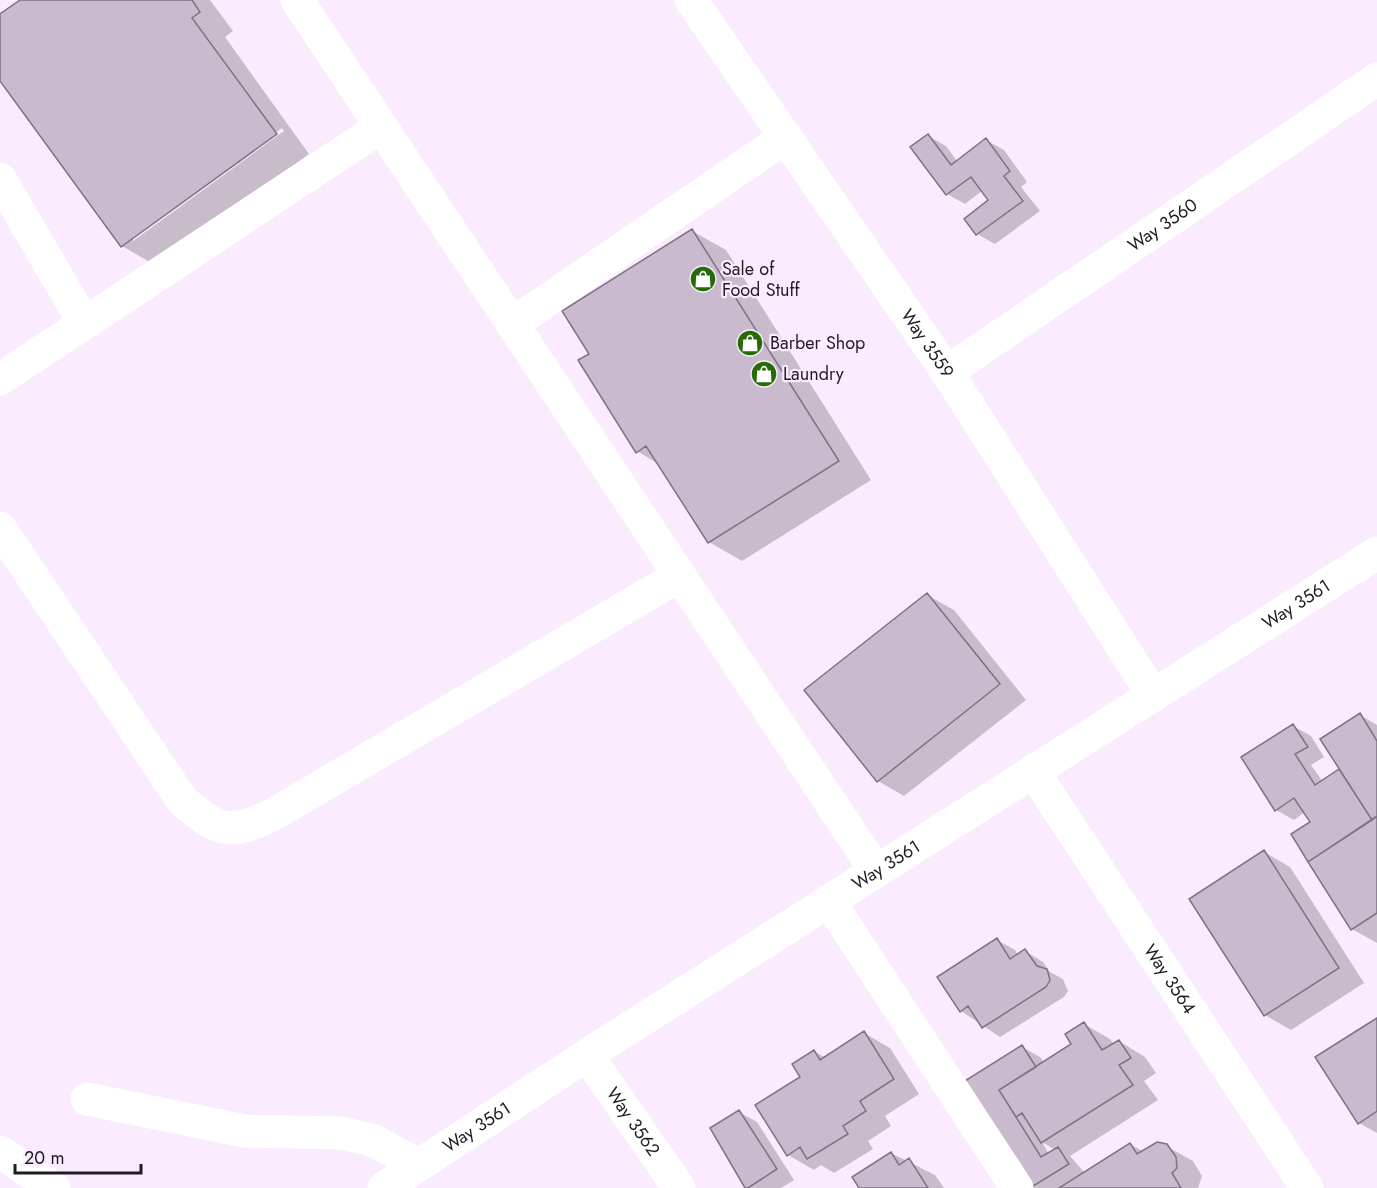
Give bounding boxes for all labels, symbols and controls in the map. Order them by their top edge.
street label: Way 3560 [1123,192,1203,258]
place label: Sale of Food Stuff [722,256,801,303]
shop icon: Sale of Food Stuff [688,264,718,294]
street label: Way 3559 [894,304,960,383]
shop icon: Barber Shop [735,328,765,358]
place label: Barber Shop [770,330,865,356]
shop icon: Laundry [749,359,779,389]
place label: Laundry [783,361,844,387]
street label: Way 3561 [1257,573,1335,636]
street label: Way 3561 [847,834,925,896]
street label: Way 3564 [1137,939,1202,1019]
street label: Way 3562 [600,1082,666,1161]
street label: Way 3561 [438,1095,516,1159]
scale bar [15,1137,141,1175]
text: 20 m [24,1145,64,1171]

